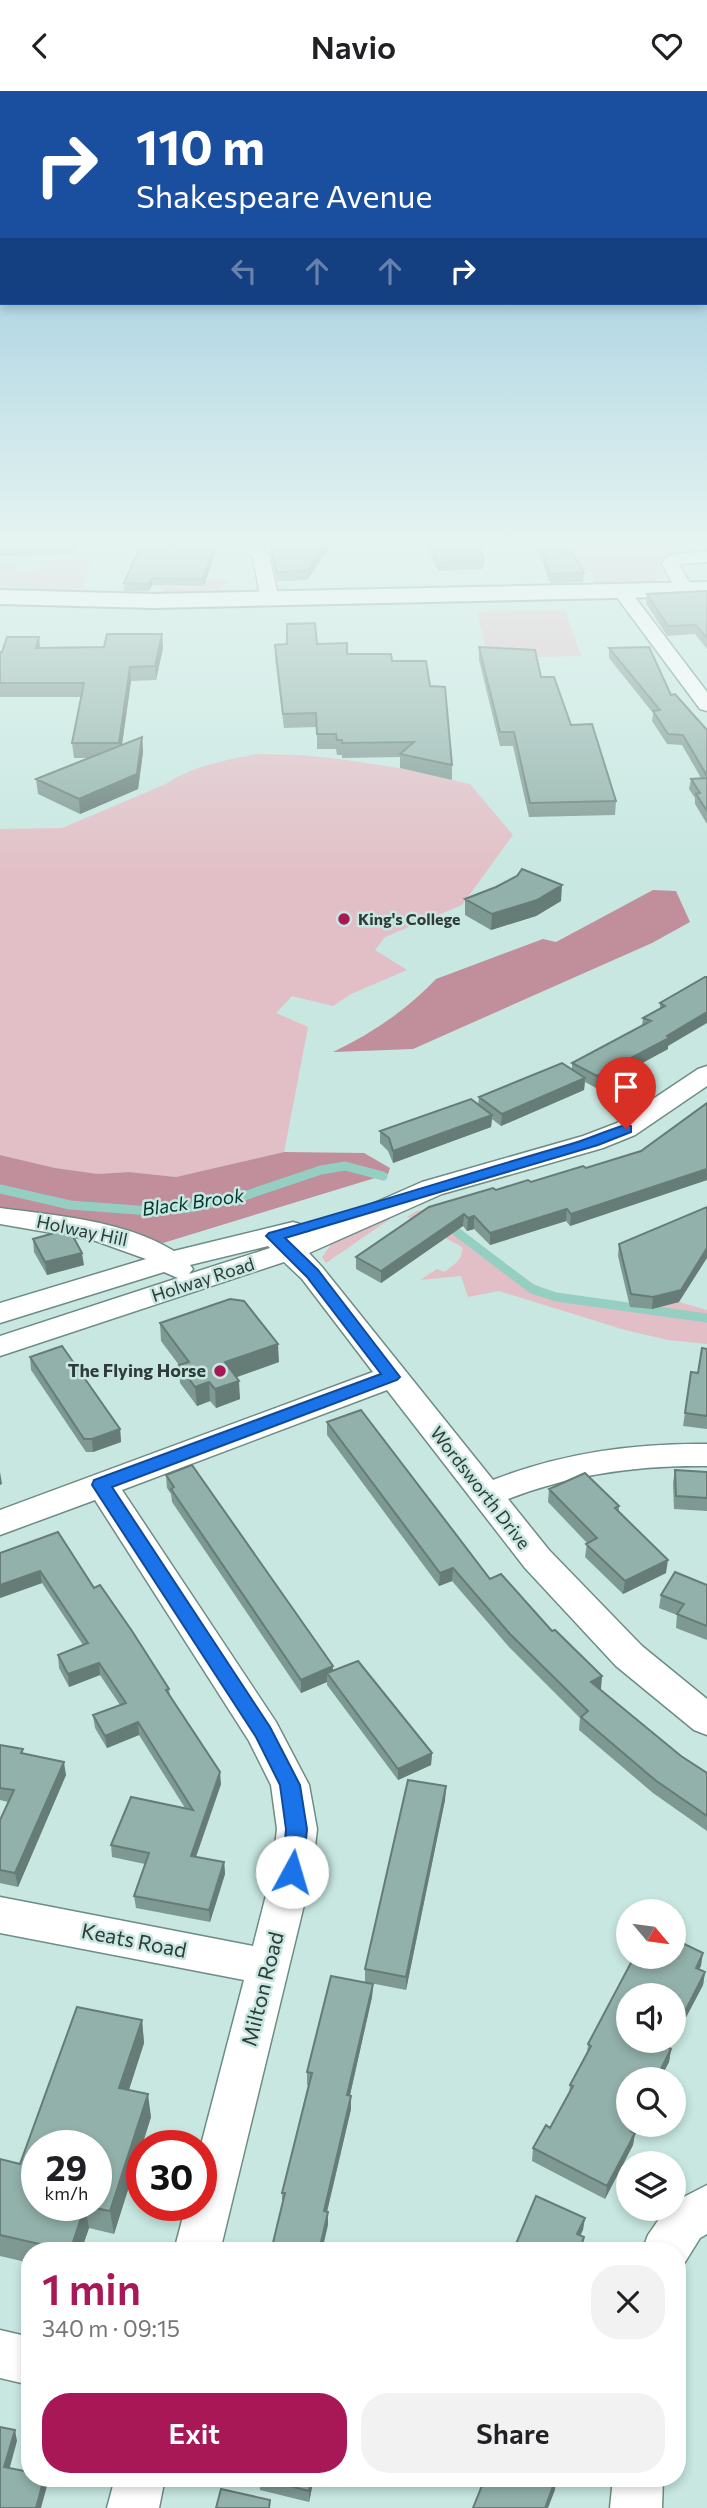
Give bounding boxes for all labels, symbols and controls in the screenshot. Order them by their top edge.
text: Navio [311,26,396,66]
icon: back [21,27,59,65]
icon: heart [648,27,686,65]
text: 110 m [136,115,265,175]
icon: right [21,119,112,210]
text: Shakespeare Avenue [136,175,432,215]
icon: left [225,252,263,290]
icon: ahead [298,252,336,290]
icon: ahead [371,252,409,290]
icon: right [444,252,482,290]
place label: King's College [358,909,461,928]
marker: King's College [336,911,352,927]
pin [596,1057,656,1129]
icon: arrive [607,1068,645,1106]
water label: Black Brook [140,1183,246,1220]
street label: Holway Hill [35,1210,130,1250]
street label: Holway Road [148,1252,257,1306]
place label: The Flying Horse [68,1359,206,1381]
marker: The Flying Horse [212,1363,228,1379]
street label: Wordsworth Drive [426,1422,536,1553]
position arrow [255,1835,329,1909]
north arrow [616,1899,686,1969]
map controls [616,1899,686,2221]
street label: Keats Road [80,1917,189,1962]
street label: Milton Road [235,1929,288,2048]
button: sound [616,1983,686,2053]
button: search [616,2067,686,2137]
speed limit sign: 30 [126,2130,217,2221]
text: 29 [46,2145,87,2188]
button: layers [616,2151,686,2221]
text: km/h [45,2182,88,2204]
text: 1 min [42,2262,141,2314]
button: close [591,2265,665,2339]
text: 340 m · 09:15 [42,2314,180,2342]
button: Exit [42,2393,347,2473]
button: Share [361,2393,665,2473]

